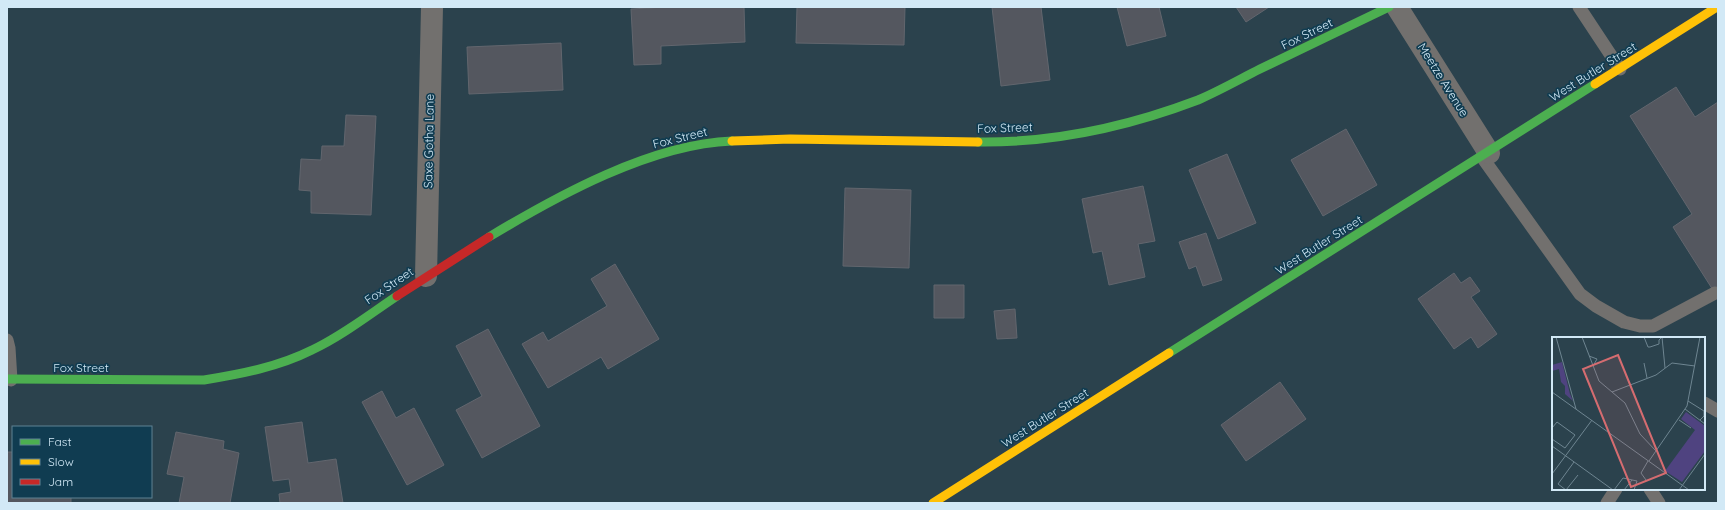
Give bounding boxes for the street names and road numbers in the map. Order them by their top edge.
street label: Fox Street [1279,15,1335,52]
street label: West Butler Street [1546,39,1639,104]
street label: Meetze Avenue [1415,40,1472,120]
street label: Saxe Gotha Lane [420,94,437,188]
street label: Fox Street [977,119,1033,136]
street label: Fox Street [651,124,709,152]
street label: West Butler Street [1272,212,1365,277]
street label: Fox Street [361,264,416,307]
street label: Fox Street [53,360,109,375]
street label: West Butler Street [998,385,1091,450]

